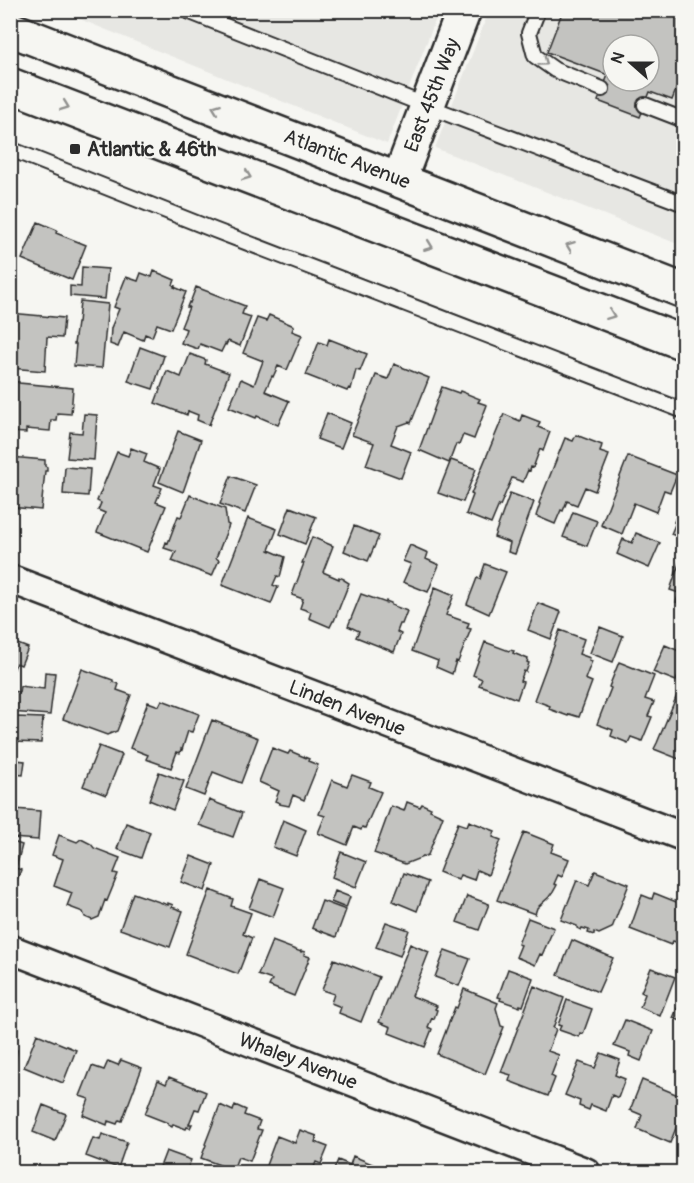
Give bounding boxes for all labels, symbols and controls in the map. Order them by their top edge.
north arrow [601,33,661,93]
street label: East 45th Way [399,34,465,156]
text: N [607,49,629,67]
one-way arrow [538,55,549,66]
one-way arrow [59,99,70,111]
one-way arrow [211,103,222,115]
street label: Atlantic Avenue [280,123,414,195]
place label: Atlantic & 46th [87,137,216,162]
marker: Atlantic & 46th [68,142,82,156]
one-way arrow [241,169,252,181]
one-way arrow [424,238,434,251]
one-way arrow [566,241,576,254]
one-way arrow [606,308,616,321]
street label: Linden Avenue [285,674,409,742]
street label: Whaley Avenue [235,1027,361,1095]

